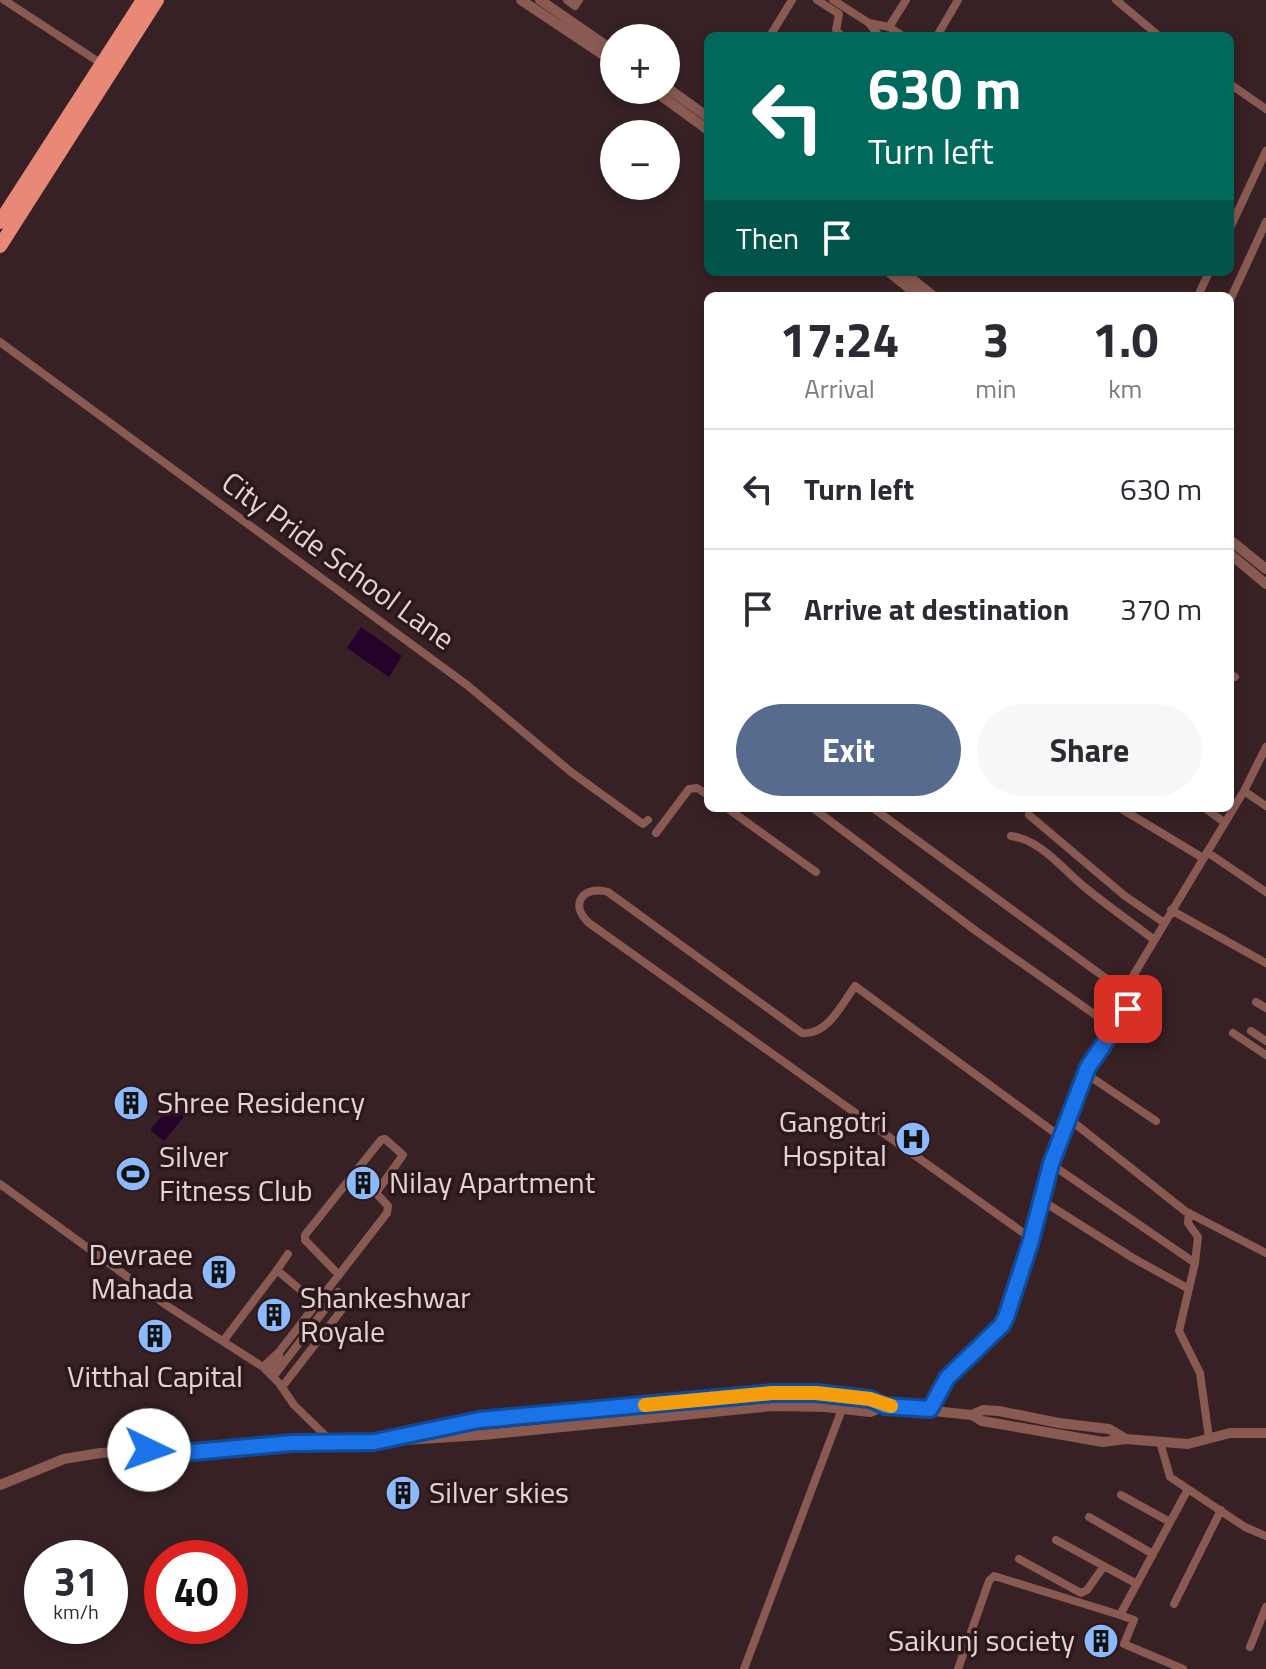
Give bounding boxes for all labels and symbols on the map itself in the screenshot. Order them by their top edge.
street label: City Pride School Lane [213,460,465,661]
pin [1094,975,1162,1043]
place label: Shree Residency [157,1079,365,1125]
building icon: Shree Residency [112,1084,150,1122]
place label: Gangotri Hospital [779,1098,887,1178]
hospital icon: Gangotri Hospital [894,1120,932,1158]
place label: Silver Fitness Club [159,1133,313,1213]
sports icon: Silver Fitness Club [114,1155,152,1193]
place label: Nilay Apartment [389,1159,596,1205]
building icon: Nilay Apartment [344,1164,382,1202]
place label: Devraee Mahada [89,1231,193,1311]
building icon: Devraee Mahada [200,1253,238,1291]
place label: Shankeshwar Royale [300,1274,471,1354]
building icon: Shankeshwar Royale [255,1296,293,1334]
building icon: Vitthal Capital [136,1317,174,1355]
place label: Vitthal Capital [67,1353,243,1399]
position arrow [107,1408,191,1492]
place label: Silver skies [429,1469,569,1515]
building icon: Silver skies [384,1474,422,1512]
speed limit sign: 40 [144,1540,248,1644]
place label: Saikunj society [888,1617,1075,1663]
building icon: Saikunj society [1082,1622,1120,1660]

